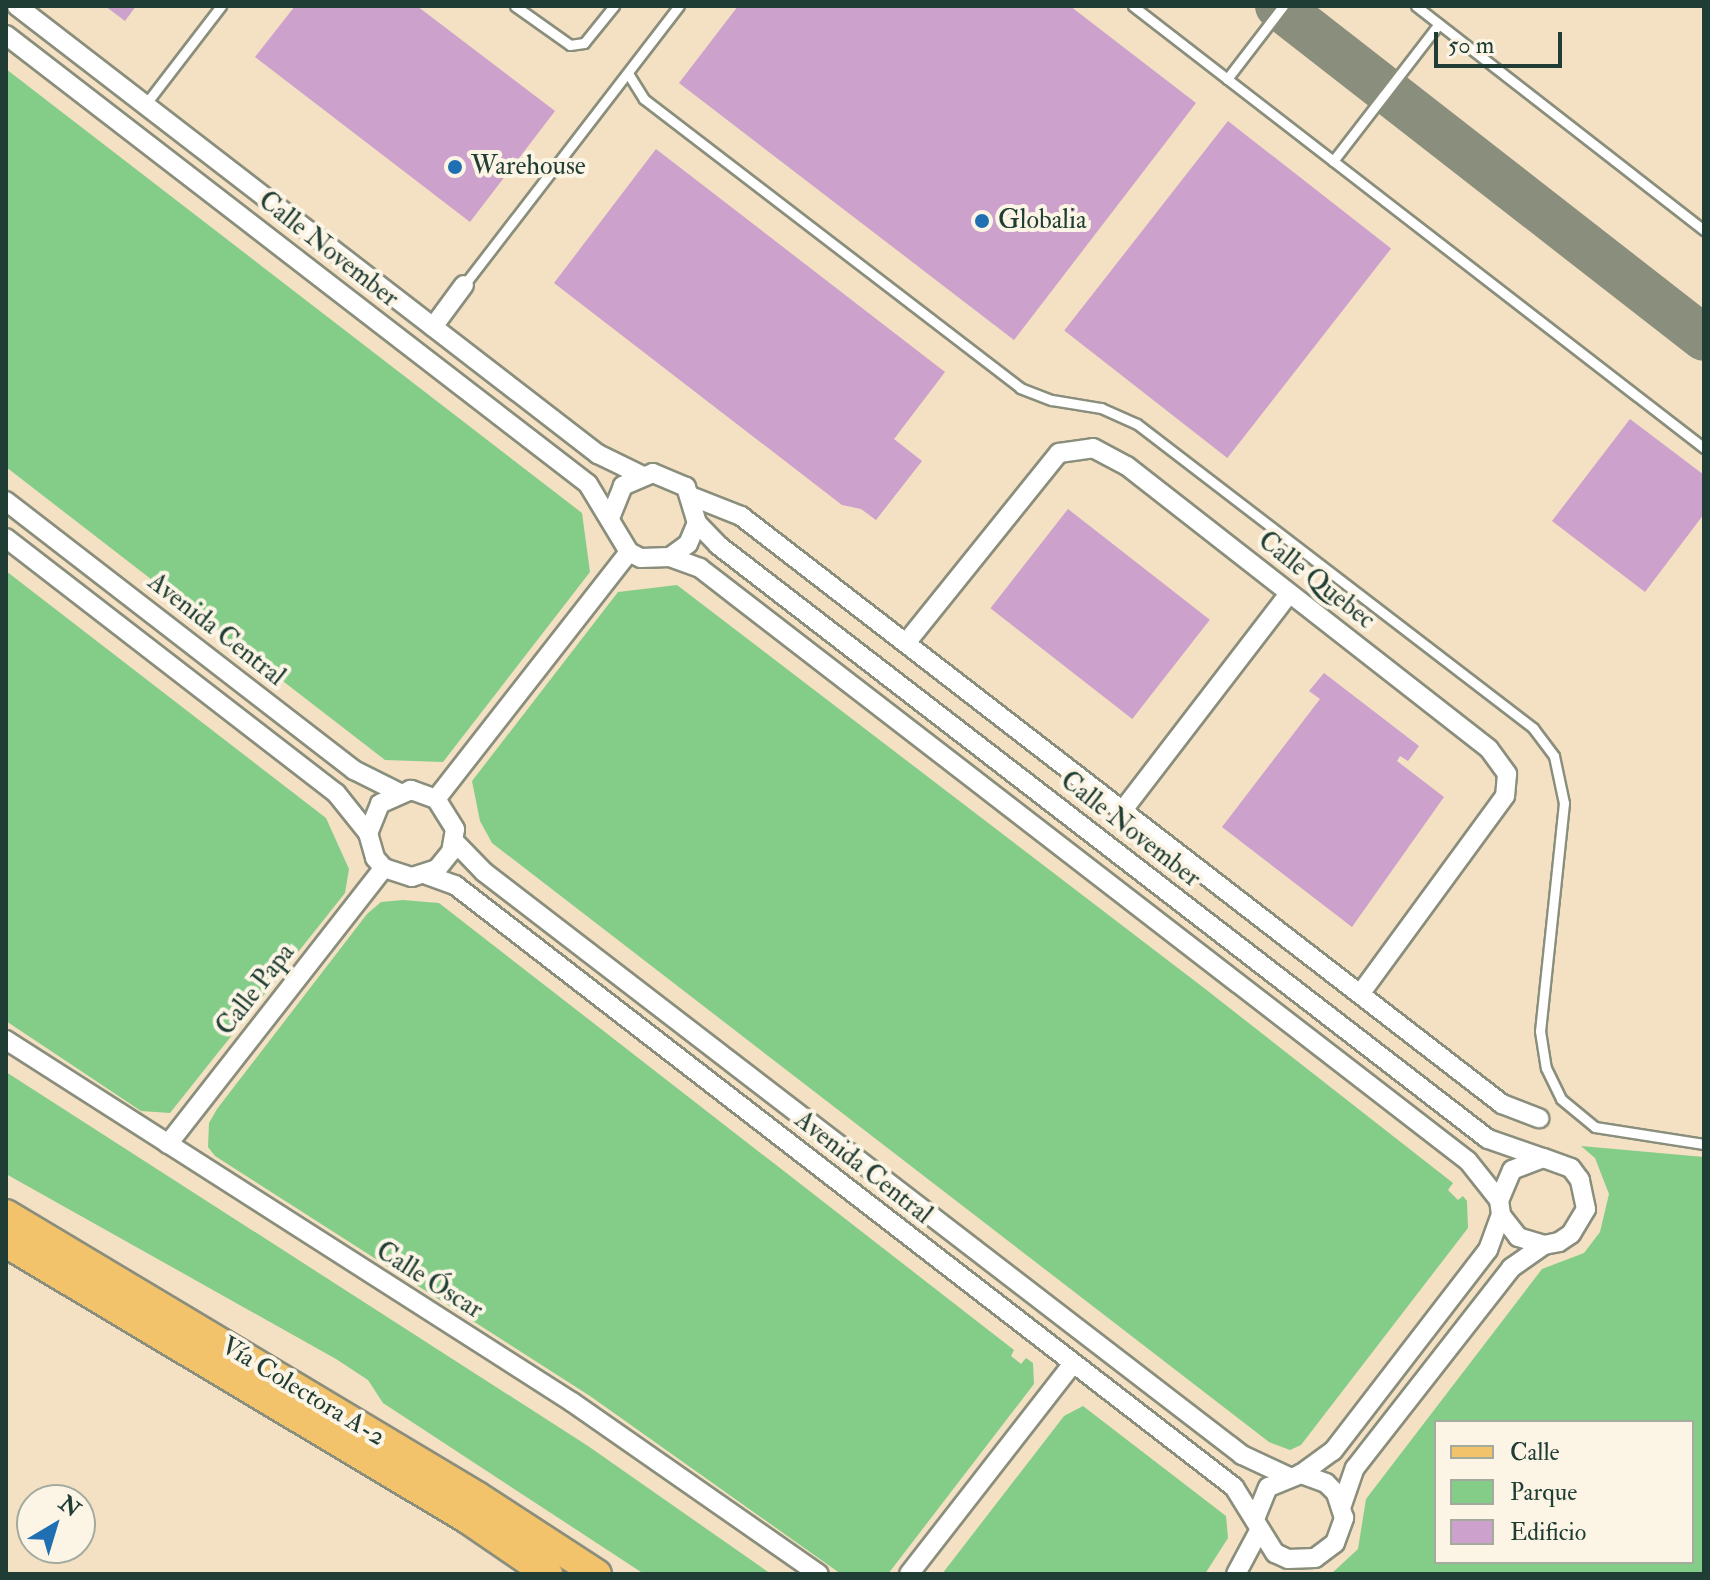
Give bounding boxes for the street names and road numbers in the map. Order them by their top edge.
street label: Calle November [252,186,404,314]
street label: Calle Quebec [1251,526,1381,636]
street label: Avenida Central [141,567,291,693]
street label: Calle November [1054,766,1206,894]
street label: Calle Papa [210,938,302,1042]
street label: Avenida Central [788,1105,938,1231]
street label: Calle Óscar [370,1236,488,1326]
street label: Vía Colectora A-2 [215,1331,391,1453]

